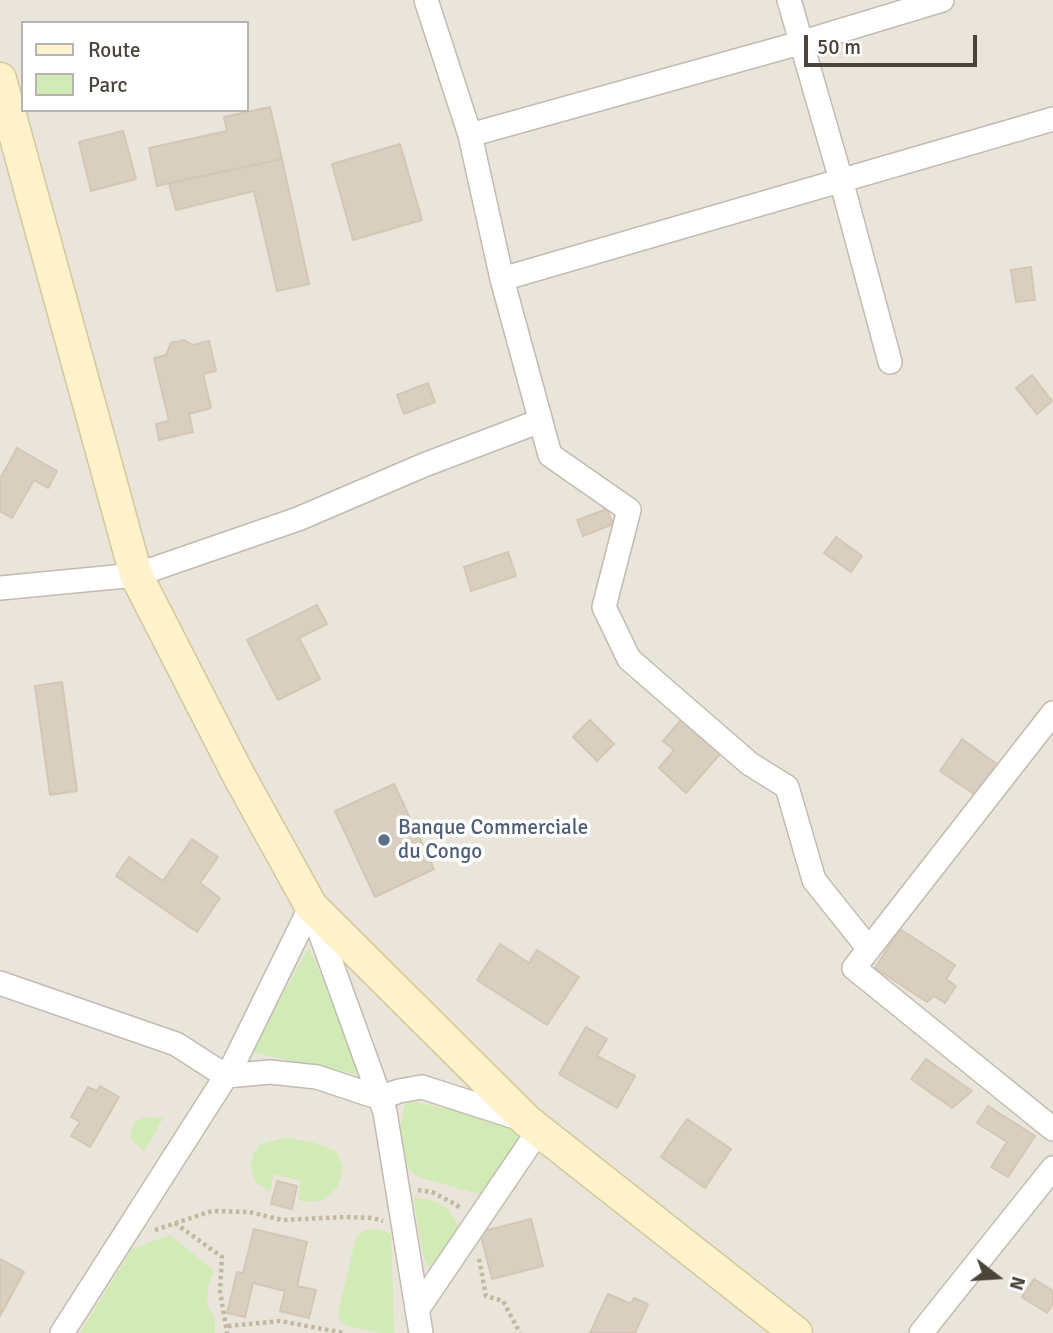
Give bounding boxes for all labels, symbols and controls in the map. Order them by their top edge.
legend [21,21,248,112]
scale bar [808,21,981,65]
text: 50 m [817,34,861,60]
text: Route [88,37,140,63]
text: Parc [88,72,127,98]
place label: Banque Commerciale du Congo [398,815,588,865]
marker: Banque Commerciale du Congo [376,832,392,848]
north arrow [962,1242,1032,1312]
text: N [1004,1273,1030,1293]

